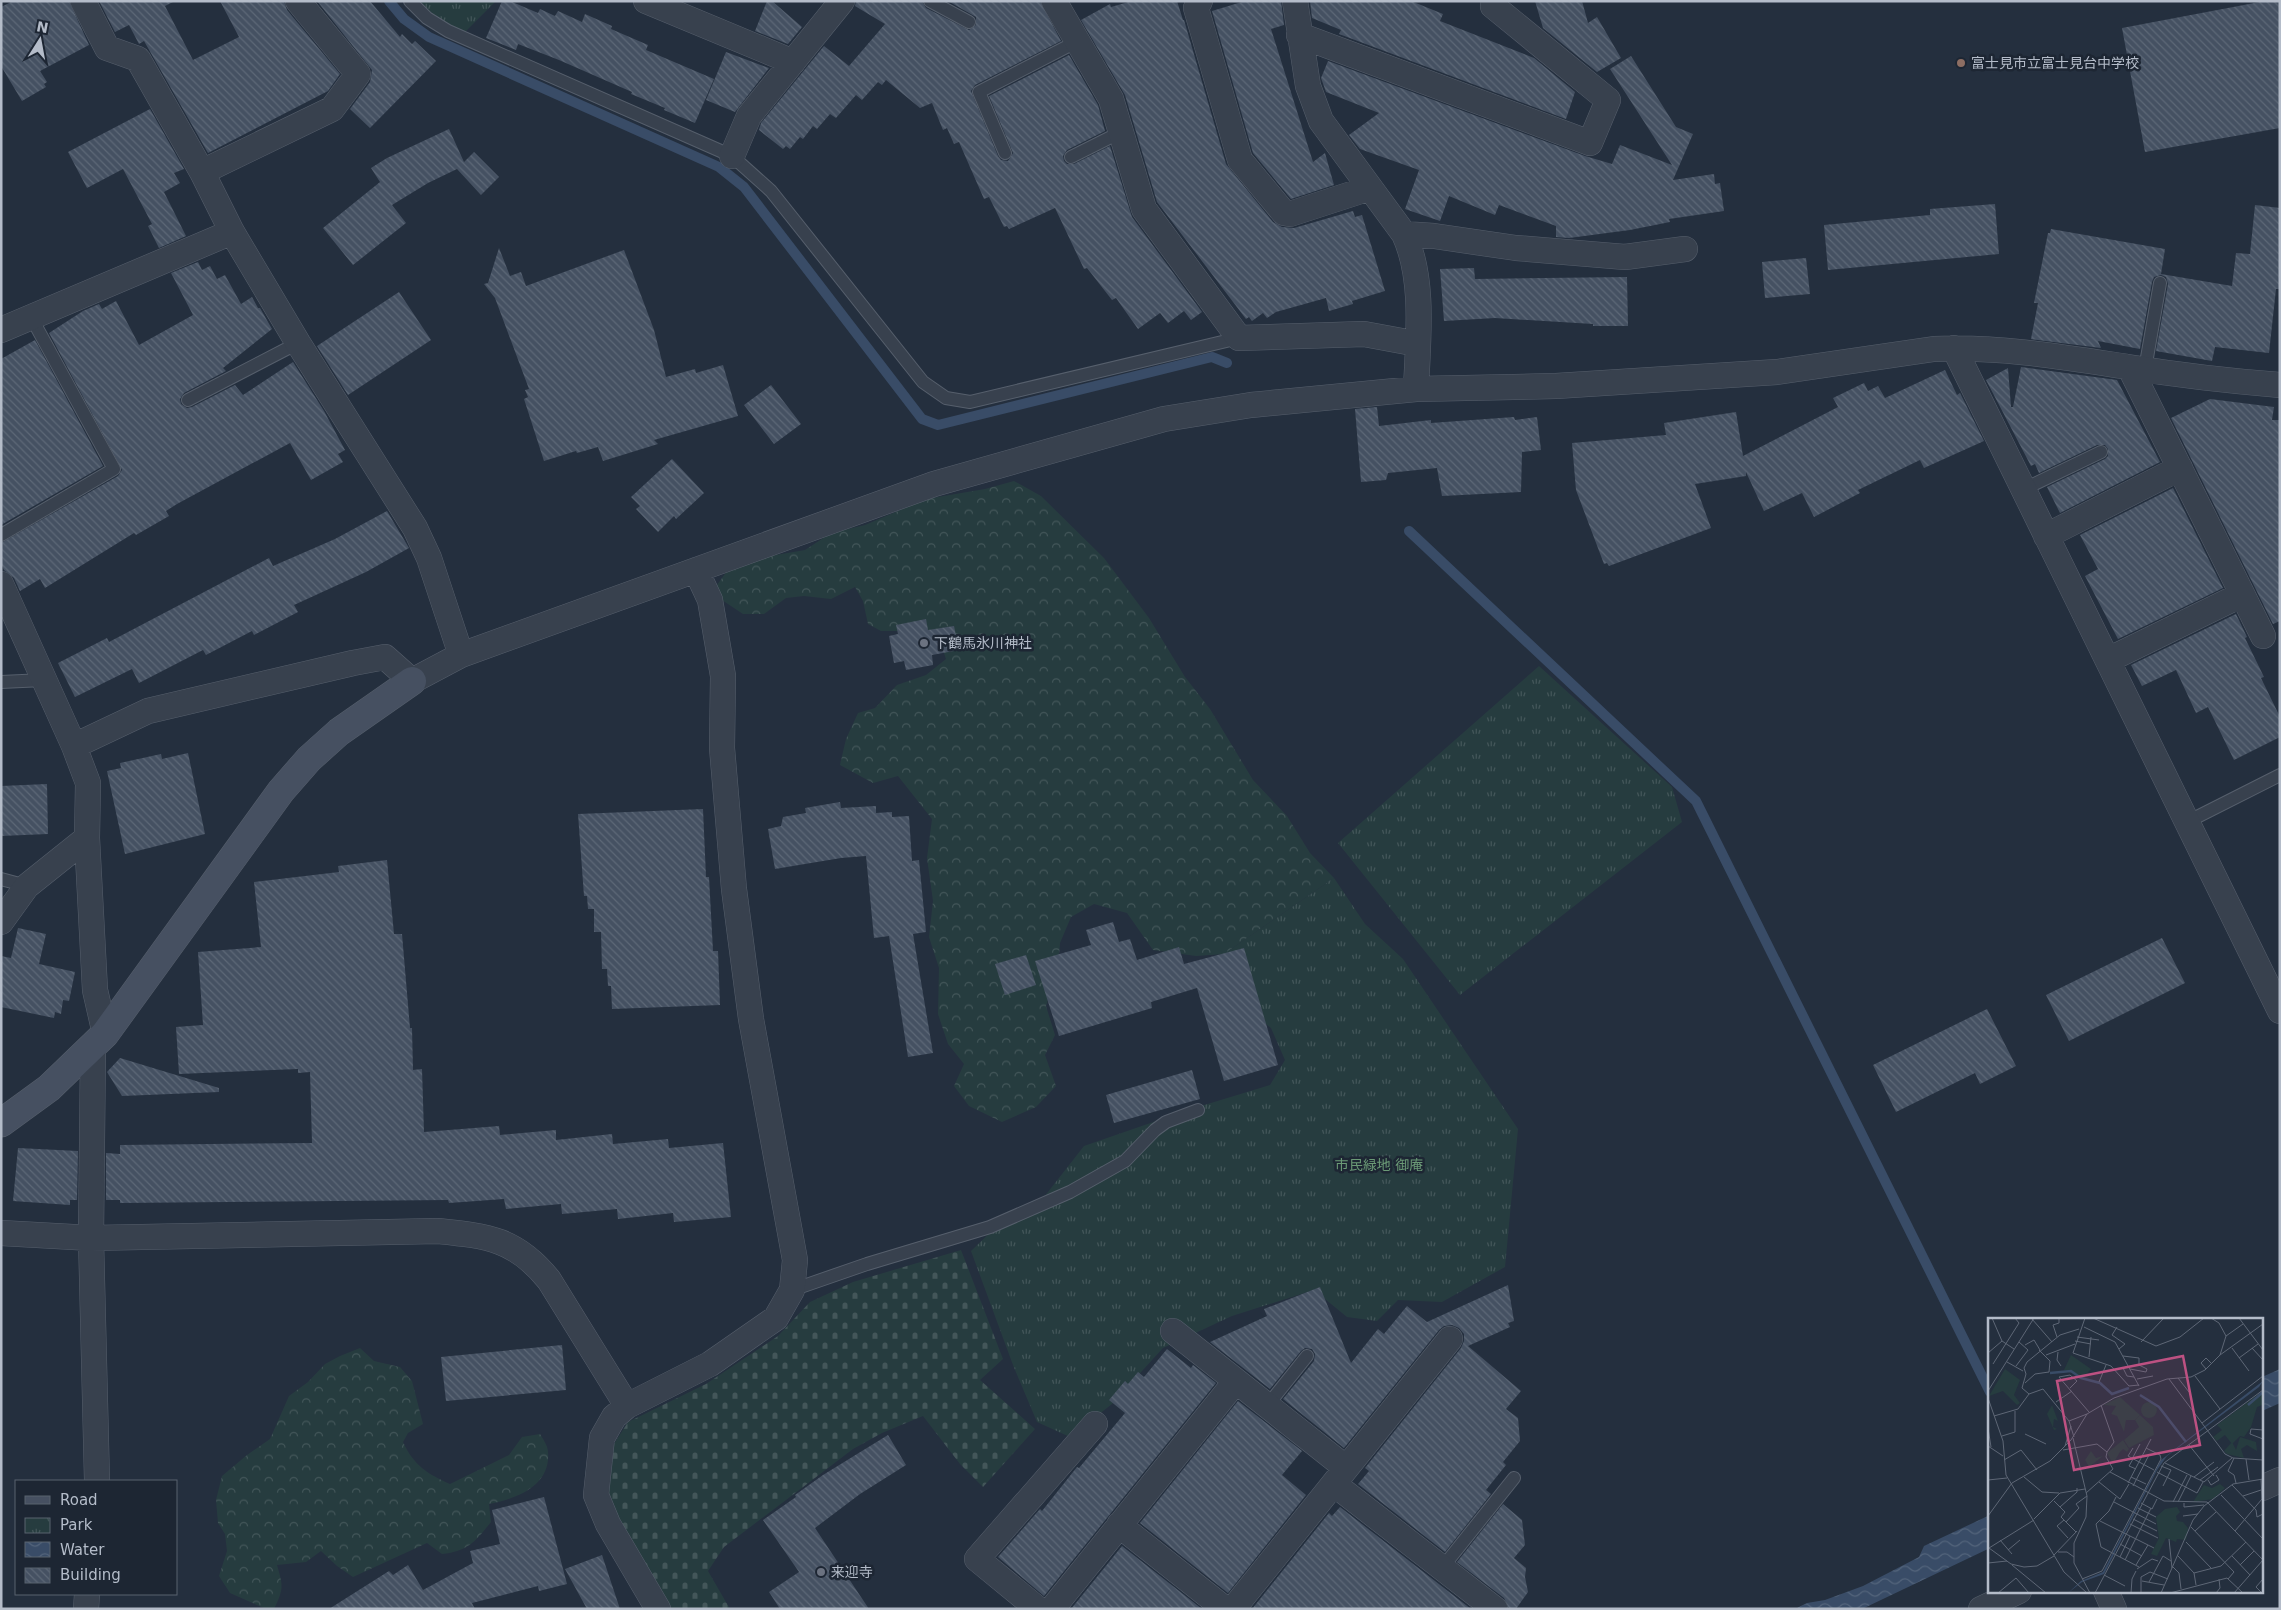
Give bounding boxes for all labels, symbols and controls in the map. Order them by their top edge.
north arrow [15,15,65,65]
text: N [35,18,50,36]
place label: 富士見市立富士見台中学校 [1971,55,2139,71]
marker: 富士見市立富士見台中学校 [1955,57,1967,69]
place label: 下鶴馬氷川神社 [934,635,1032,651]
marker: 下鶴馬氷川神社 [918,637,930,649]
park label: 市民緑地 御庵 [1335,1157,1423,1173]
inset map [1988,1318,2264,1592]
legend [15,1480,178,1595]
text: Road [60,1491,98,1509]
text: Park [60,1516,93,1534]
text: Water [60,1541,105,1559]
place label: 来迎寺 [831,1564,873,1580]
text: Building [60,1566,121,1584]
marker: 来迎寺 [815,1566,827,1578]

